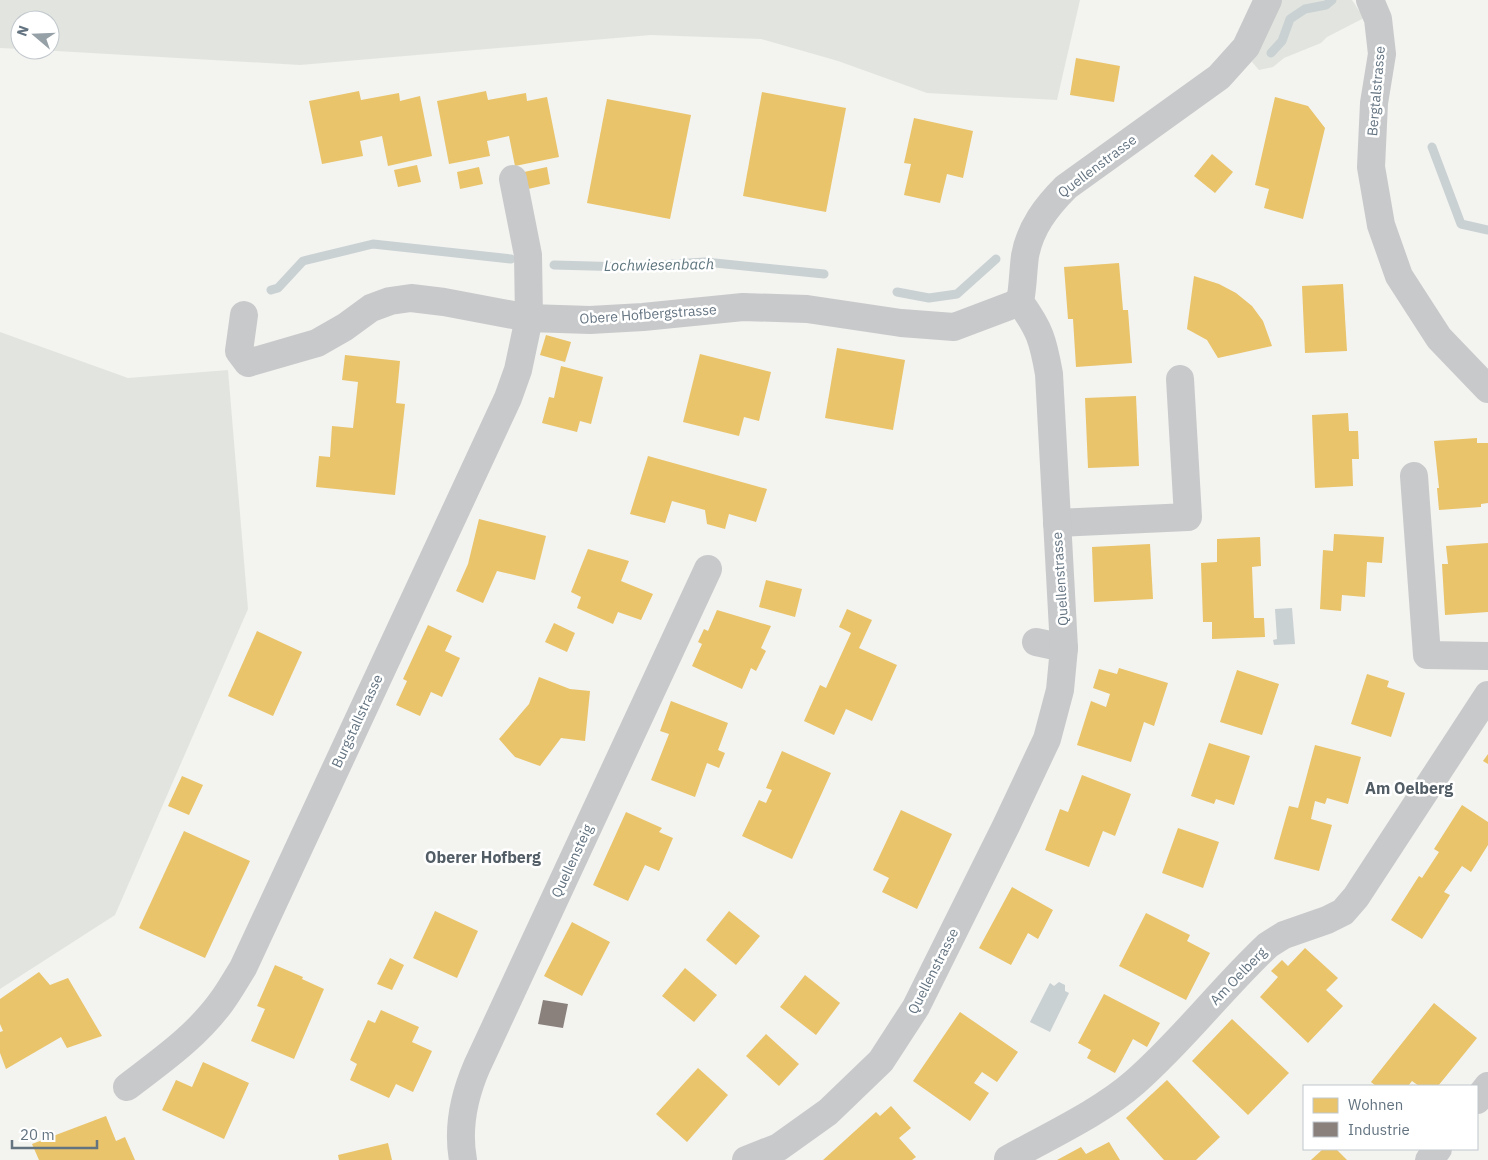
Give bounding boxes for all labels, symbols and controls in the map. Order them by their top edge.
north arrow [10,10,60,60]
text: N [13,23,33,38]
street label: Bergtalstrasse [1363,45,1389,137]
street label: Quellenstrasse [1054,130,1140,202]
water label: Lochwiesenbach [604,254,714,275]
street label: Obere Hofbergstrasse [579,300,717,328]
street label: Quellenstrasse [1048,531,1072,627]
street label: Burgstallstrasse [327,671,387,771]
district label: Am Oelberg [1365,778,1453,798]
street label: Quellensteig [547,821,597,901]
district label: Oberer Hofberg [425,847,541,867]
street label: Quellenstrasse [904,925,963,1017]
street label: Am Oelberg [1206,943,1271,1009]
legend [1303,1085,1478,1150]
text: Wohnen [1348,1095,1403,1114]
scale bar [12,1118,98,1150]
text: Industrie [1348,1120,1410,1139]
text: 20 m [20,1125,55,1144]

